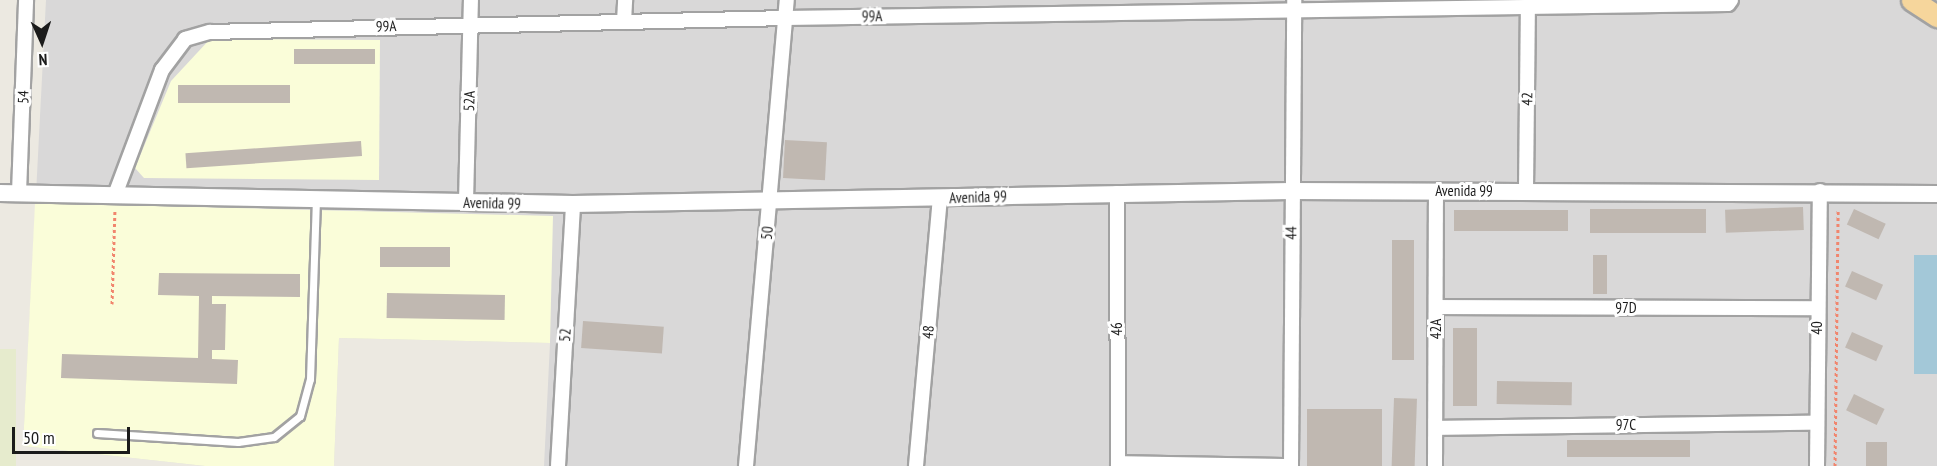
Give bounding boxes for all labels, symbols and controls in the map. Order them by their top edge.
street label: 99A [862,7,882,25]
north arrow [12,12,72,72]
street label: 99A [375,17,397,35]
text: N [38,50,48,70]
street label: 54 [14,90,32,104]
street label: 52A [460,90,478,112]
street label: 42 [1518,92,1536,106]
street label: Avenida 99 [1435,182,1493,200]
street label: Avenida 99 [949,187,1007,207]
street label: Avenida 99 [463,193,521,213]
street label: 50 [757,225,777,241]
street label: 44 [1282,226,1300,240]
street label: 97D [1615,299,1637,317]
street label: 42A [1427,319,1445,339]
street label: 40 [1808,321,1826,335]
street label: 46 [1108,322,1126,336]
street label: 48 [918,324,938,340]
street label: 52 [556,328,574,342]
scale bar [15,415,134,453]
street label: 97C [1616,416,1636,434]
text: 50 m [23,426,55,449]

